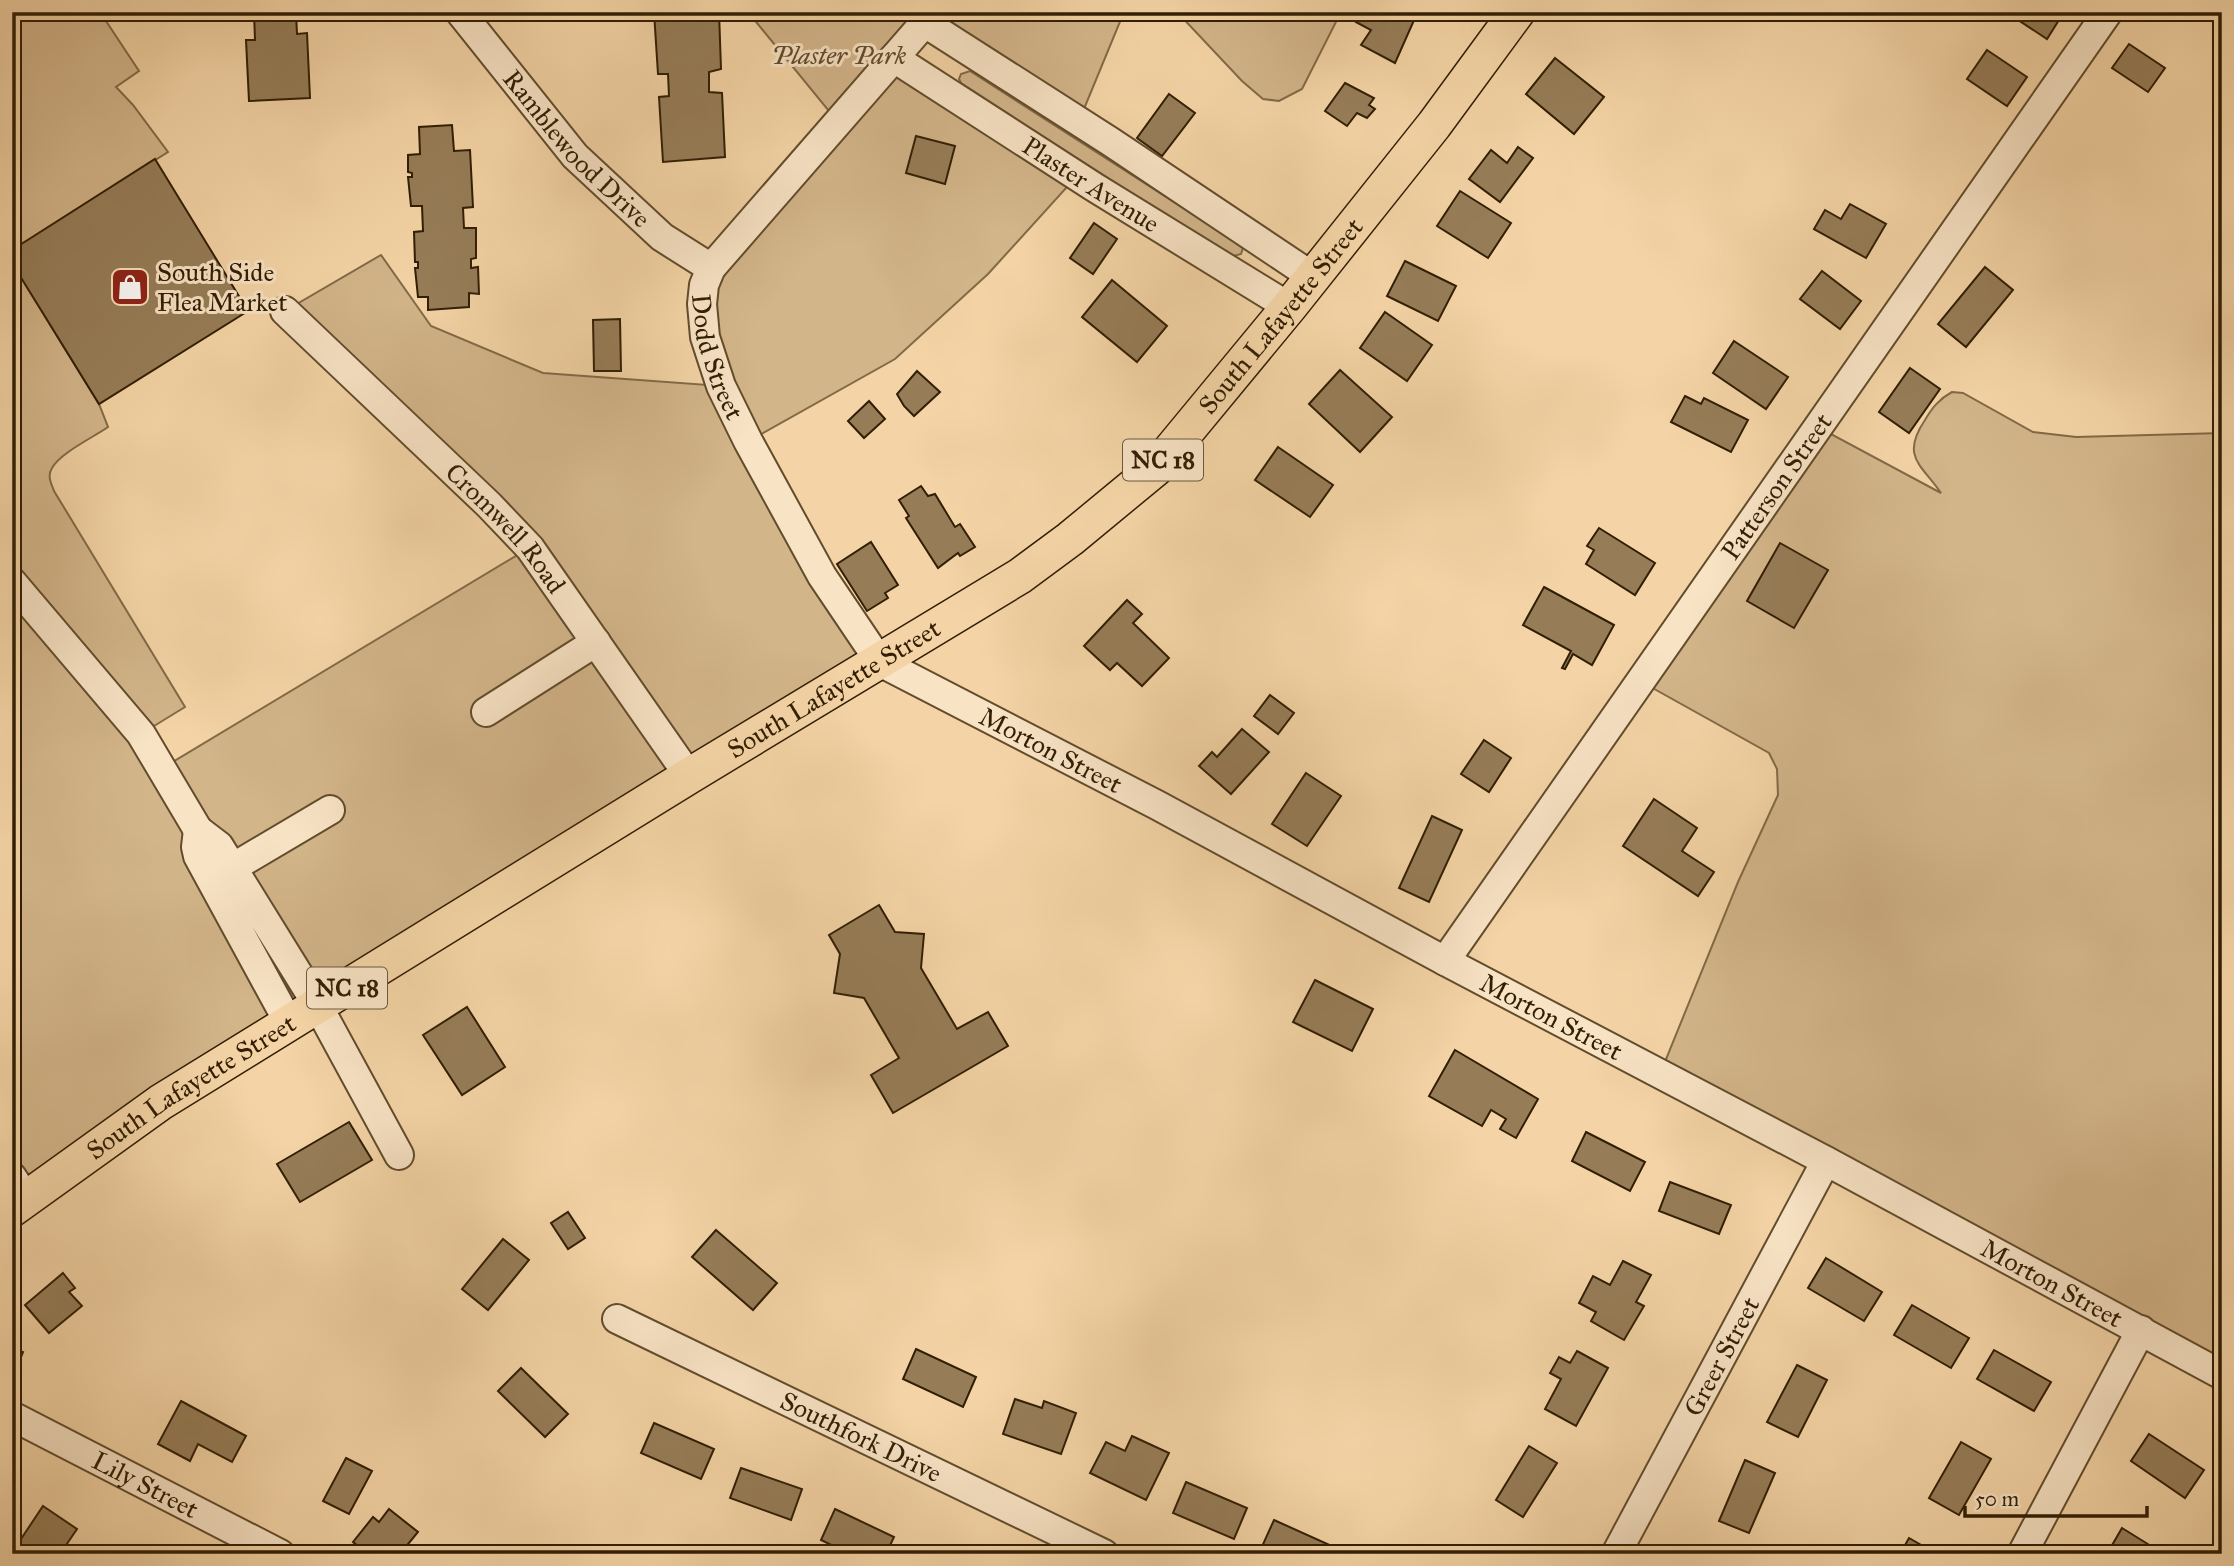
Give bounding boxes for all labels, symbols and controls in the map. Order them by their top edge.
park label: Plaster Park [772,39,907,71]
street label: Ramblewood Drive [496,63,657,234]
street label: Plaster Avenue [1016,129,1166,239]
street label: South Lafayette Street [1191,211,1370,420]
place label: South Side Flea Market [157,256,288,318]
shop icon: South Side Flea Market [109,266,151,308]
street label: Dodd Street [685,292,751,425]
street label: Patterson Street [1714,407,1839,566]
road number: NC 18 [1123,439,1203,480]
street label: Cromwell Road [439,456,573,599]
street label: South Lafayette Street [721,612,946,765]
street label: Morton Street [974,700,1128,800]
street label: Morton Street [1475,966,1628,1067]
road number: NC 18 [307,968,387,1008]
street label: South Lafayette Street [80,1007,302,1166]
street label: Morton Street [1976,1232,2128,1334]
street label: Greer Street [1677,1291,1766,1421]
street label: Southfork Drive [775,1384,947,1489]
street label: Lily Street [87,1444,204,1525]
scale bar [1965,1475,2146,1519]
text: 50 m [1975,1486,2020,1512]

